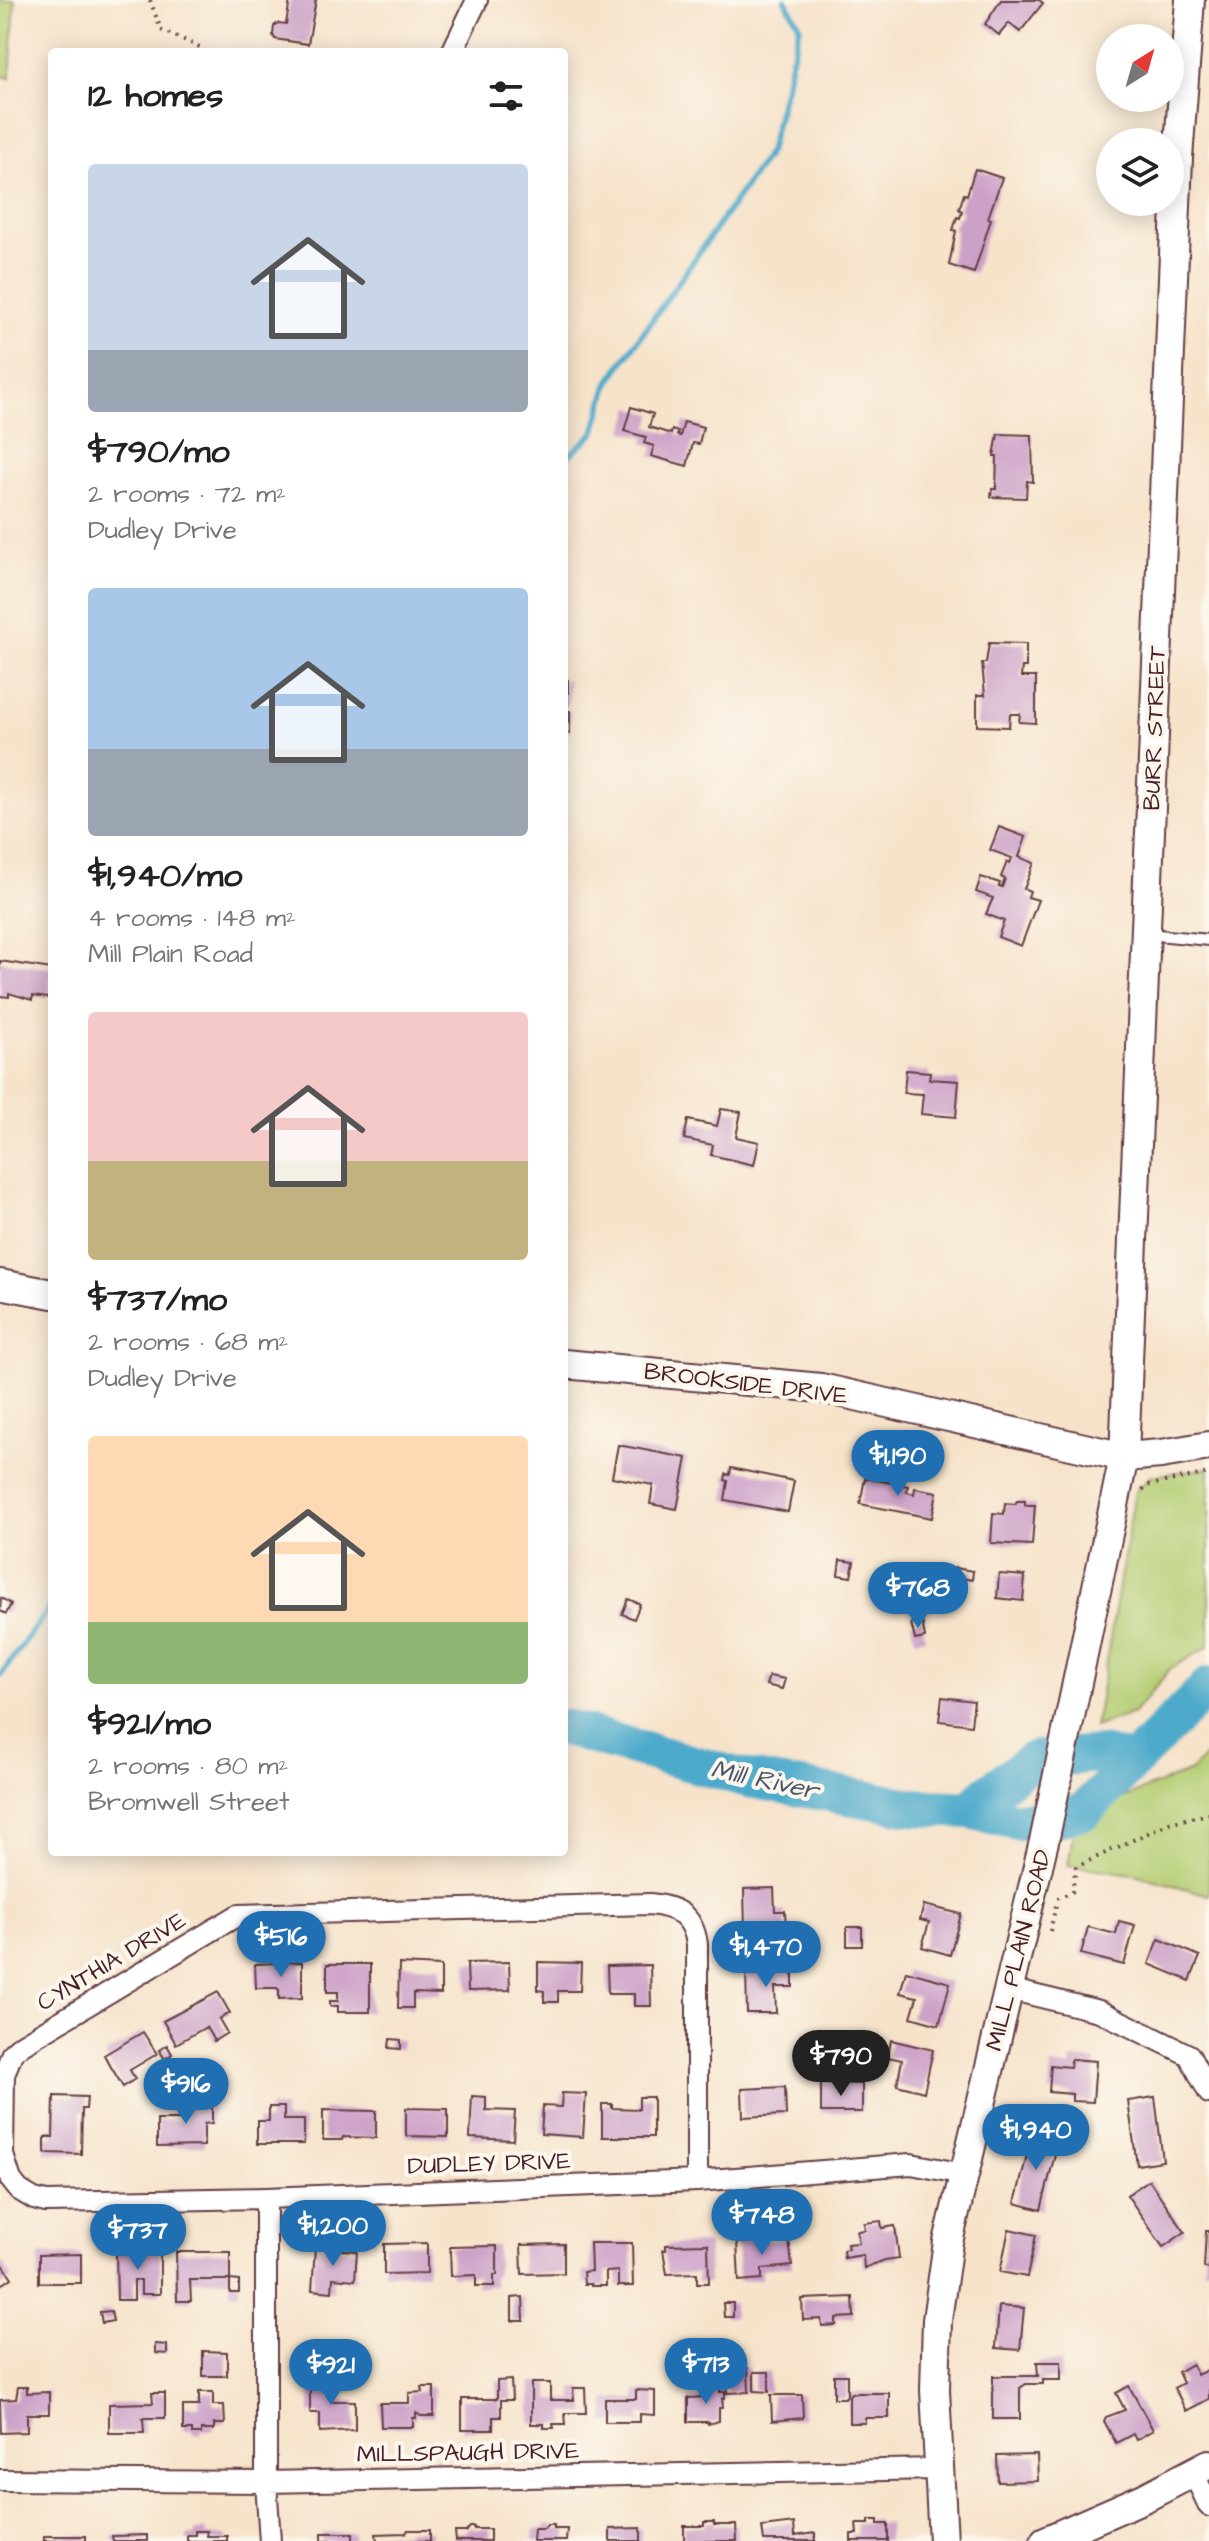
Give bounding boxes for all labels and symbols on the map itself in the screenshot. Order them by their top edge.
north arrow [1096,24,1184,112]
street label: BURR STREET [1135,645,1175,811]
street label: BROOKSIDE DRIVE [642,1355,850,1413]
pin: $1,190 [833,1430,963,1498]
pin: $768 [871,1562,965,1630]
water label: Mill River [708,1751,824,1809]
street label: MILL PLAIN ROAD [978,1846,1060,2054]
street label: CYNTHIA DRIVE [31,1904,192,2020]
pin: $516 [234,1911,328,1979]
pin: $1,470 [701,1921,831,1989]
pin: $790 [794,2030,888,2098]
pin: $916 [139,2058,233,2126]
pin: $1,940 [971,2104,1101,2172]
street label: DUDLEY DRIVE [407,2144,571,2184]
pin: $748 [715,2189,809,2257]
pin: $1,200 [268,2200,398,2268]
pin: $737 [91,2204,185,2272]
pin: $713 [659,2338,753,2406]
pin: $921 [284,2339,378,2407]
street label: MILLSPAUGH DRIVE [356,2434,580,2472]

